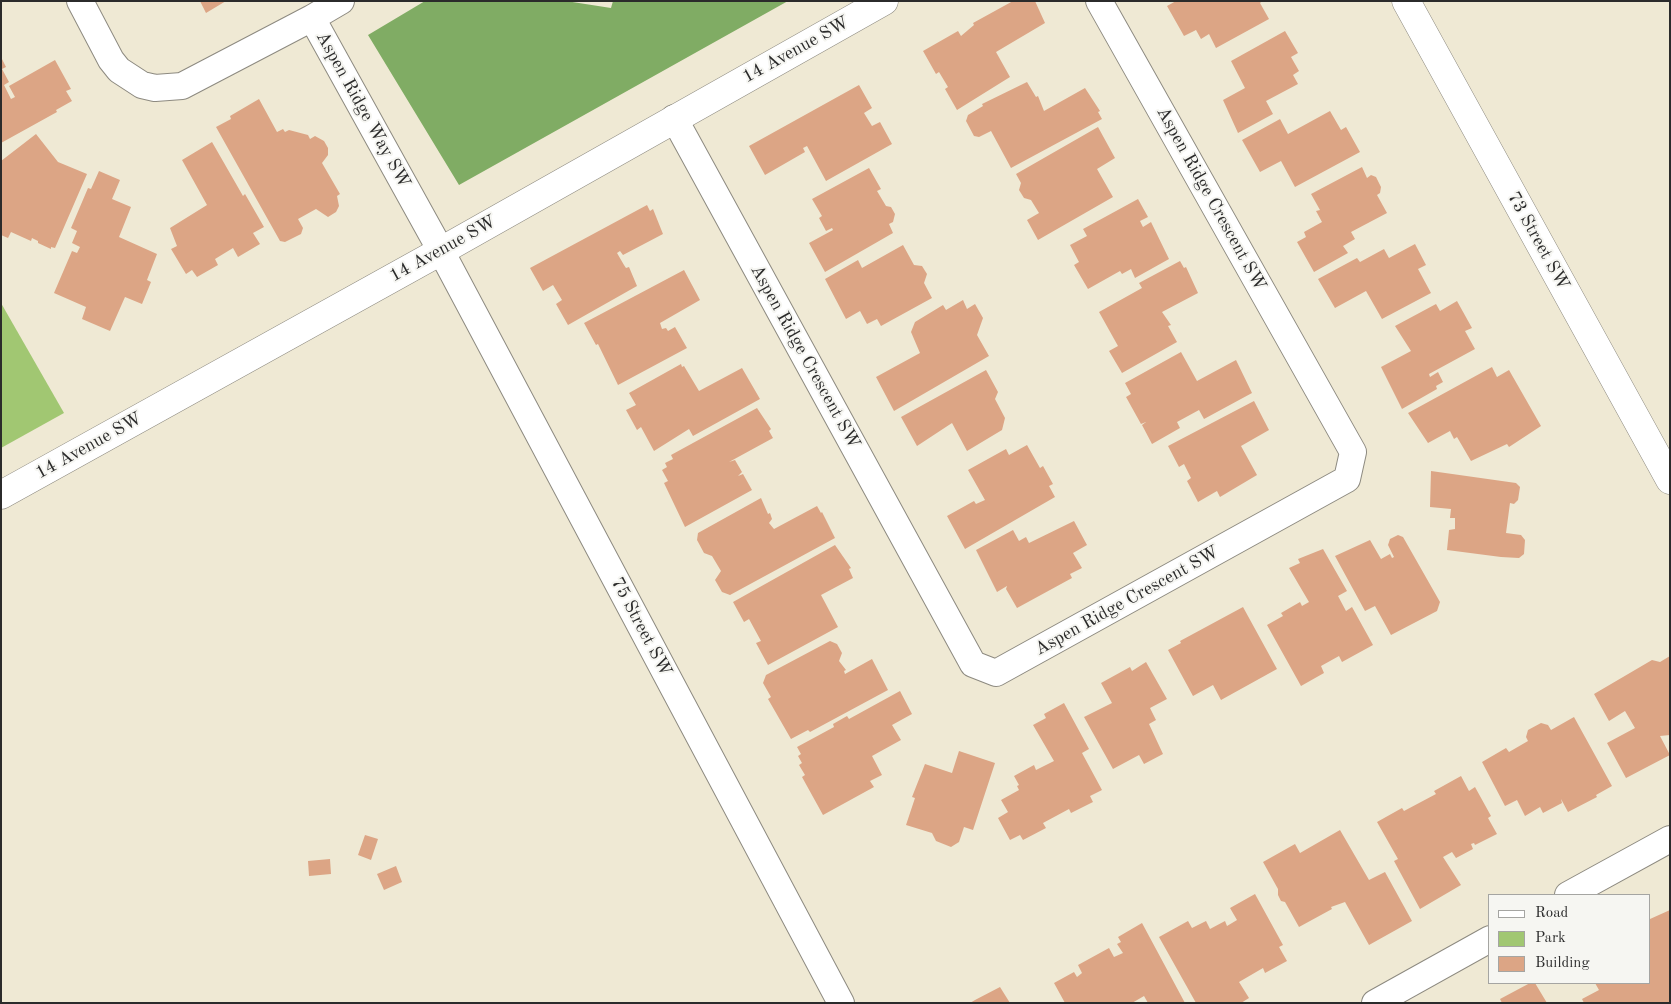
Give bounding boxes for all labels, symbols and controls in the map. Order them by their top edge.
street label: 14 Avenue SW [739,12,853,88]
street label: Aspen Ridge Way SW [311,28,415,192]
street label: Aspen Ridge Crescent SW [1151,103,1271,295]
street label: 73 Street SW [1502,188,1574,294]
street label: 14 Avenue SW [386,211,500,287]
street label: Aspen Ridge Crescent SW [745,261,865,453]
street label: 14 Avenue SW [32,408,146,484]
street label: Aspen Ridge Crescent SW [1031,541,1223,661]
street label: 75 Street SW [606,574,676,680]
legend [1488,894,1651,984]
text: Road [1535,906,1568,921]
text: Park [1535,931,1566,946]
text: Building [1535,956,1590,971]

